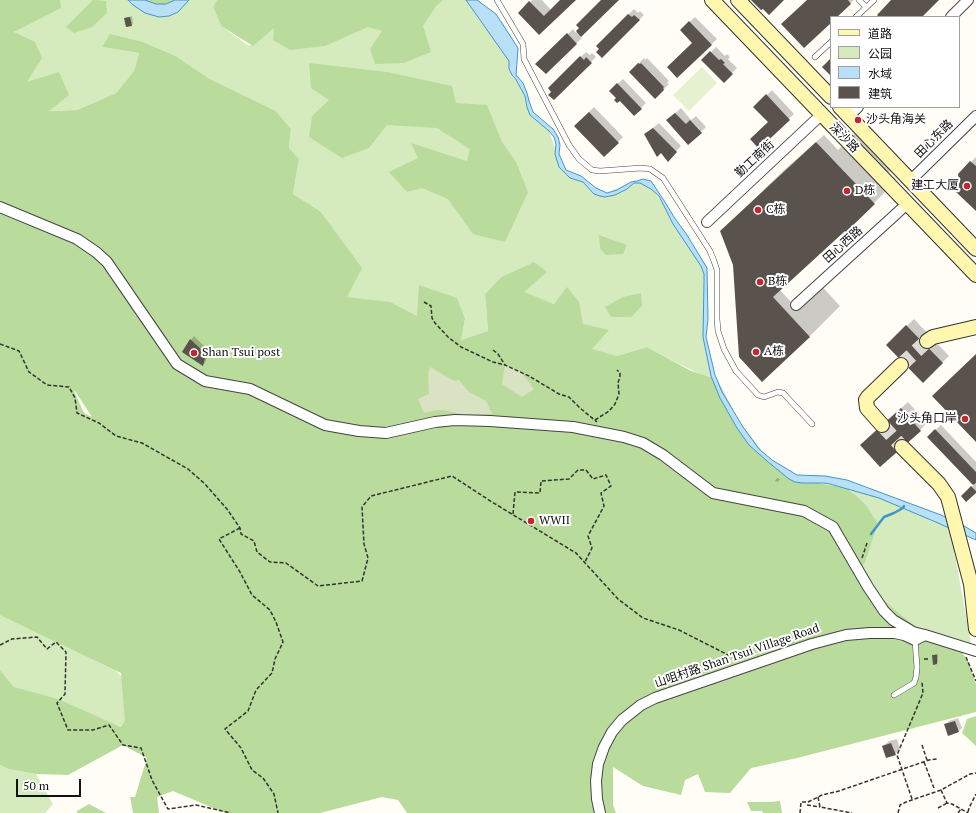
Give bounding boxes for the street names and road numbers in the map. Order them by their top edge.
street label: 田心东路 [912,117,956,161]
street label: 深沙路 [826,120,862,156]
street label: 勤工南街 [733,137,777,181]
street label: 田心西路 [820,224,866,266]
street label: 山咀村路 Shan Tsui Village Road [653,621,821,691]

